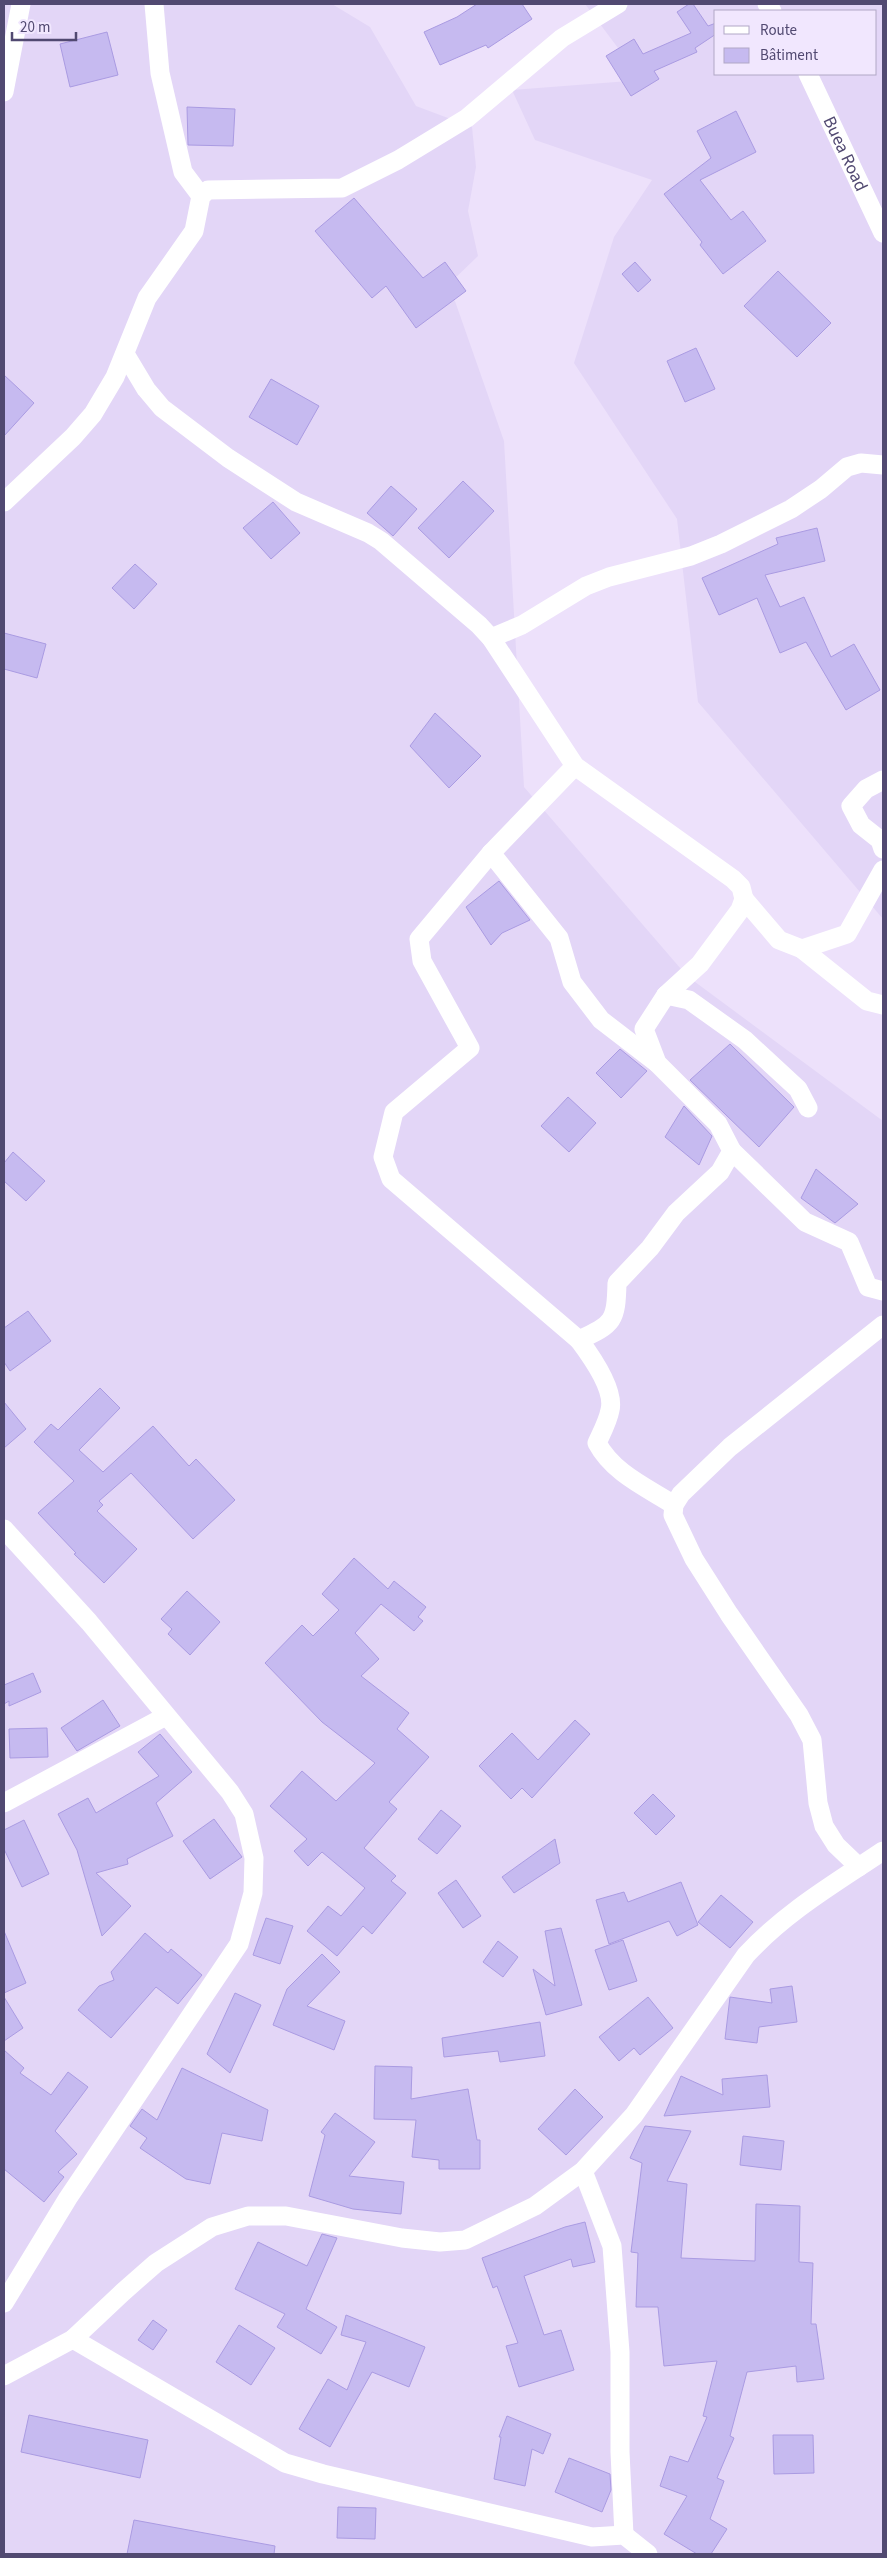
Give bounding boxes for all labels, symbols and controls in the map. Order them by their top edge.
scale bar [12,10,76,42]
legend [714,10,877,75]
text: 20 m [20,17,50,38]
text: Route [760,20,797,41]
text: Bâtiment [760,45,818,66]
street label: Buea Road [817,112,874,196]

